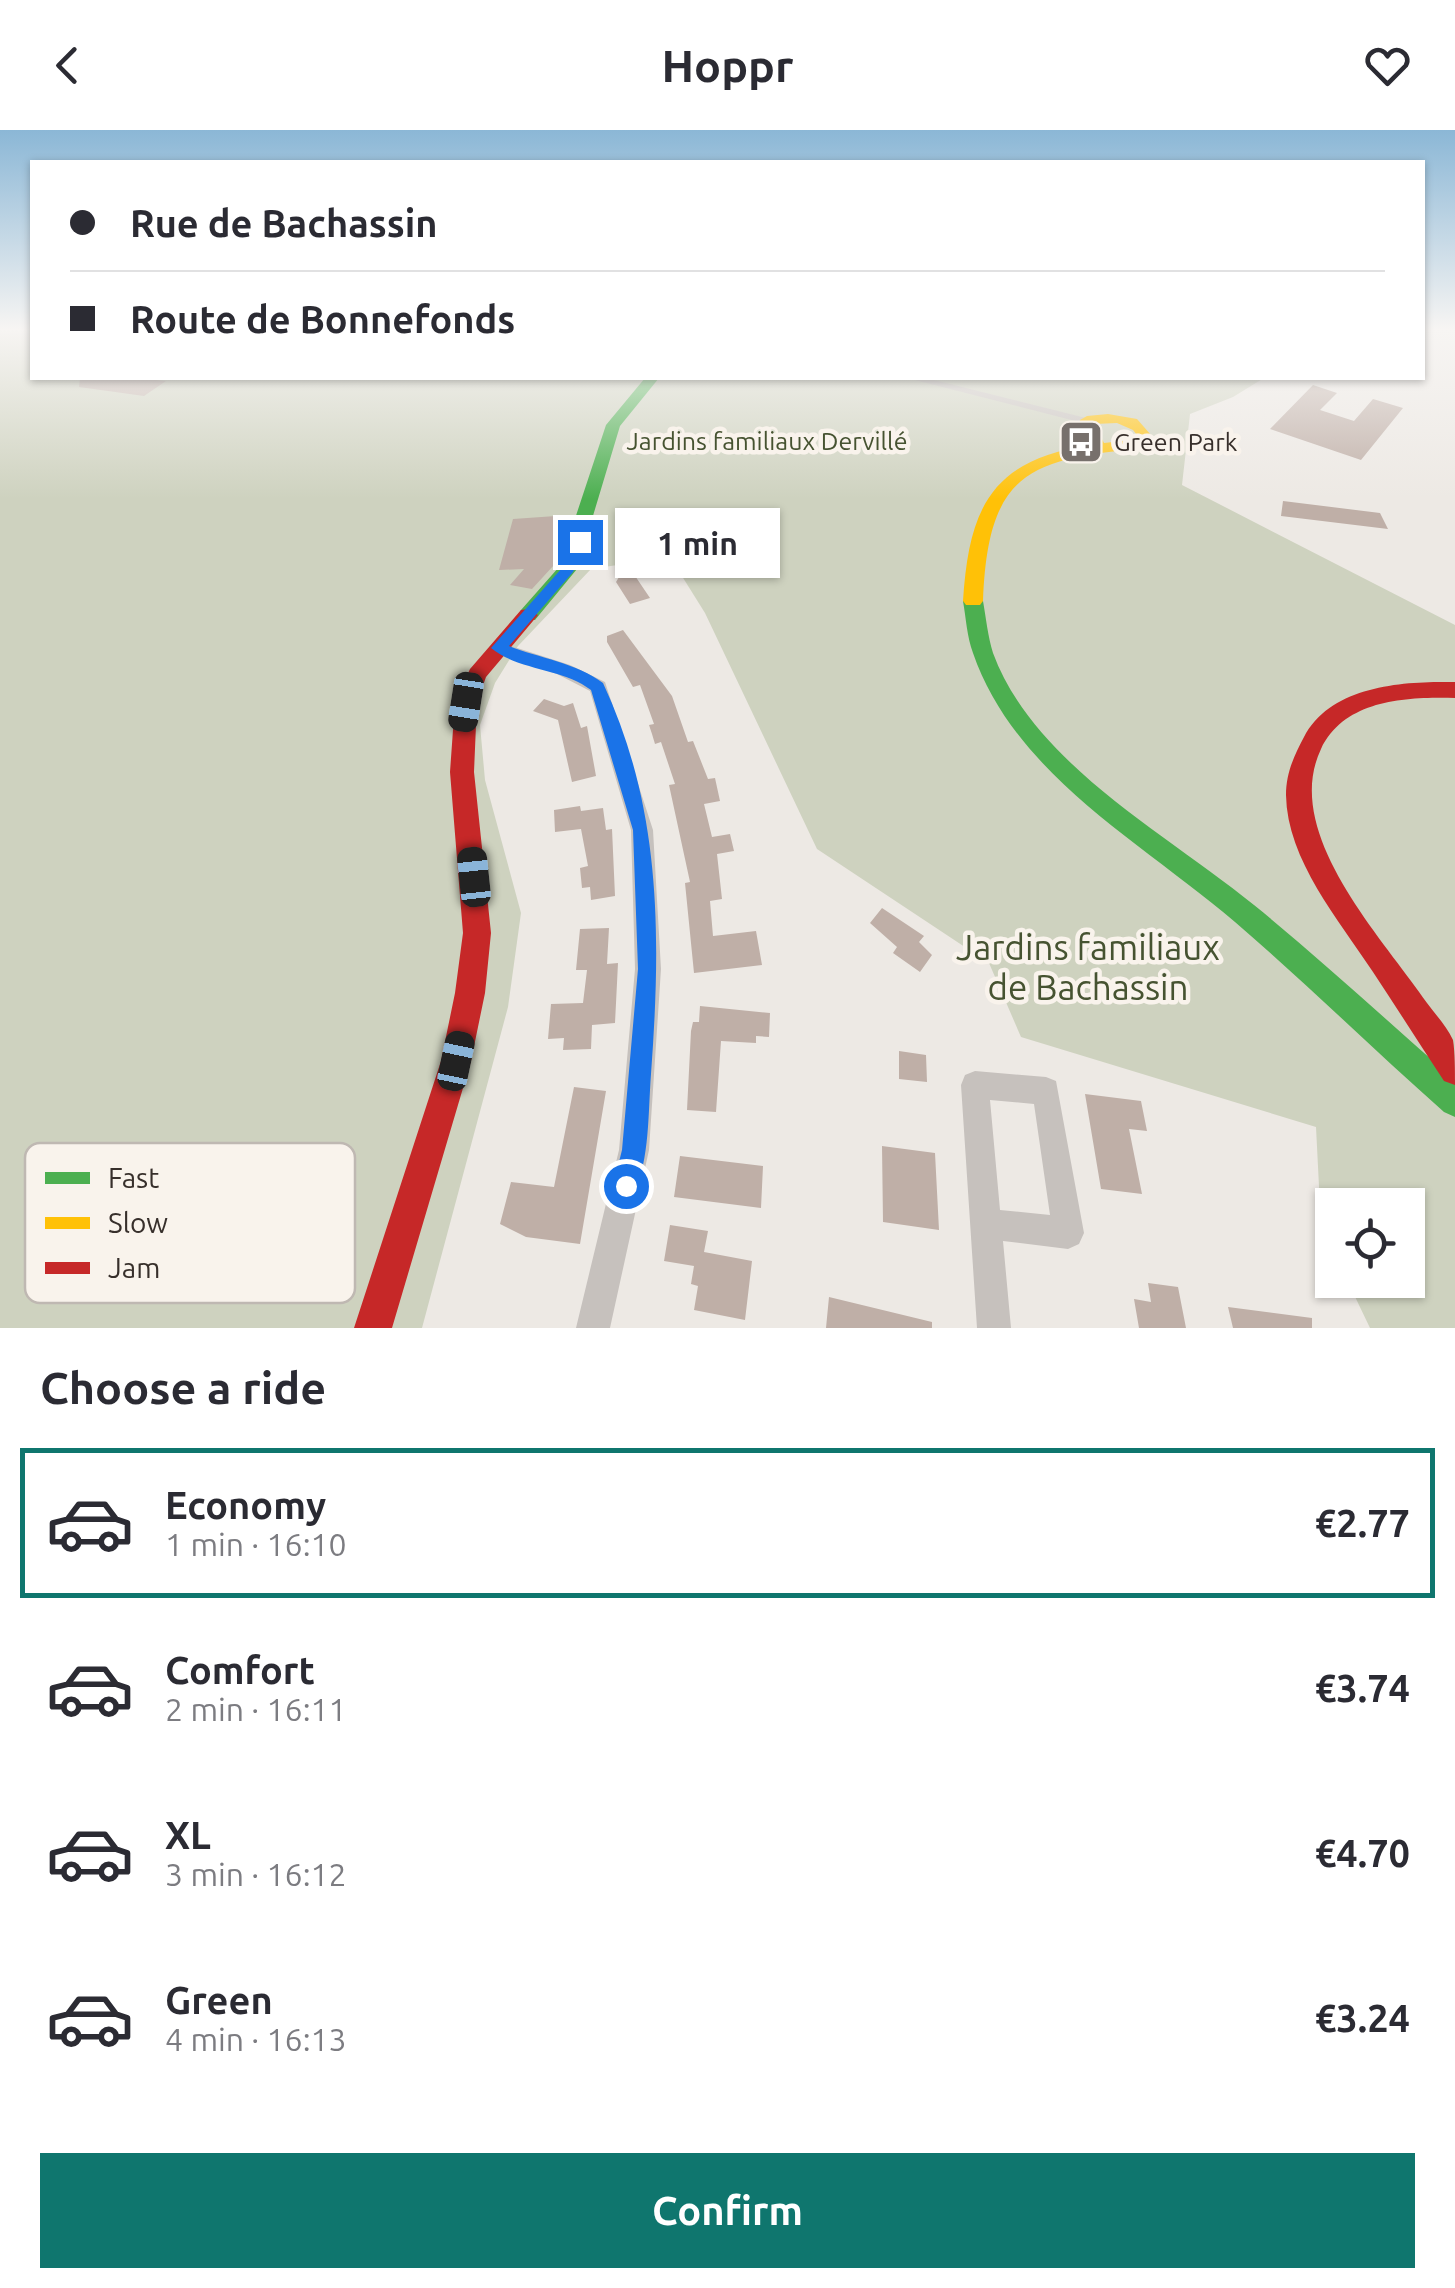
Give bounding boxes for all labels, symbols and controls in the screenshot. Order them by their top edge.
icon: back [40,38,95,93]
icon: heart [1360,38,1415,93]
text: Hoppr [661,40,794,91]
text: Rue de Bachassin [130,202,437,244]
text: Route de Bonnefonds [130,298,515,340]
bus stop icon: Green Park [1058,419,1104,465]
park label: Jardins familiaux Dervillé [627,427,907,455]
place label: Green Park [1114,428,1238,456]
callout: 1 min [615,507,780,577]
route end [558,520,603,565]
text: 1 min [657,525,738,561]
car [446,670,486,734]
car [456,846,492,908]
park label: Jardins familiaux de Bachassin [956,927,1220,1007]
car [435,1029,477,1093]
legend [25,1143,355,1303]
text: Fast [108,1162,159,1193]
route start [604,1164,649,1209]
map controls [1315,1188,1425,1298]
button: locate [1315,1188,1425,1298]
text: Slow [108,1207,168,1238]
text: Jam [108,1252,160,1283]
text: Choose a ride [40,1362,326,1413]
icon: car [45,1478,135,1568]
text: Economy [165,1484,326,1526]
text: €2.77 [1315,1502,1410,1544]
text: 1 min · 16:10 [165,1526,347,1562]
icon: car [45,1643,135,1733]
text: Comfort [165,1649,315,1691]
text: €3.74 [1315,1667,1410,1709]
text: 2 min · 16:11 [165,1691,347,1727]
icon: car [45,1808,135,1898]
text: XL [165,1814,211,1856]
text: €4.70 [1315,1832,1410,1874]
text: 3 min · 16:12 [165,1856,347,1892]
icon: car [45,1973,135,2063]
text: Green [165,1979,273,2021]
text: €3.24 [1315,1997,1410,2039]
text: 4 min · 16:13 [165,2021,347,2057]
button: Confirm [40,2153,1415,2268]

